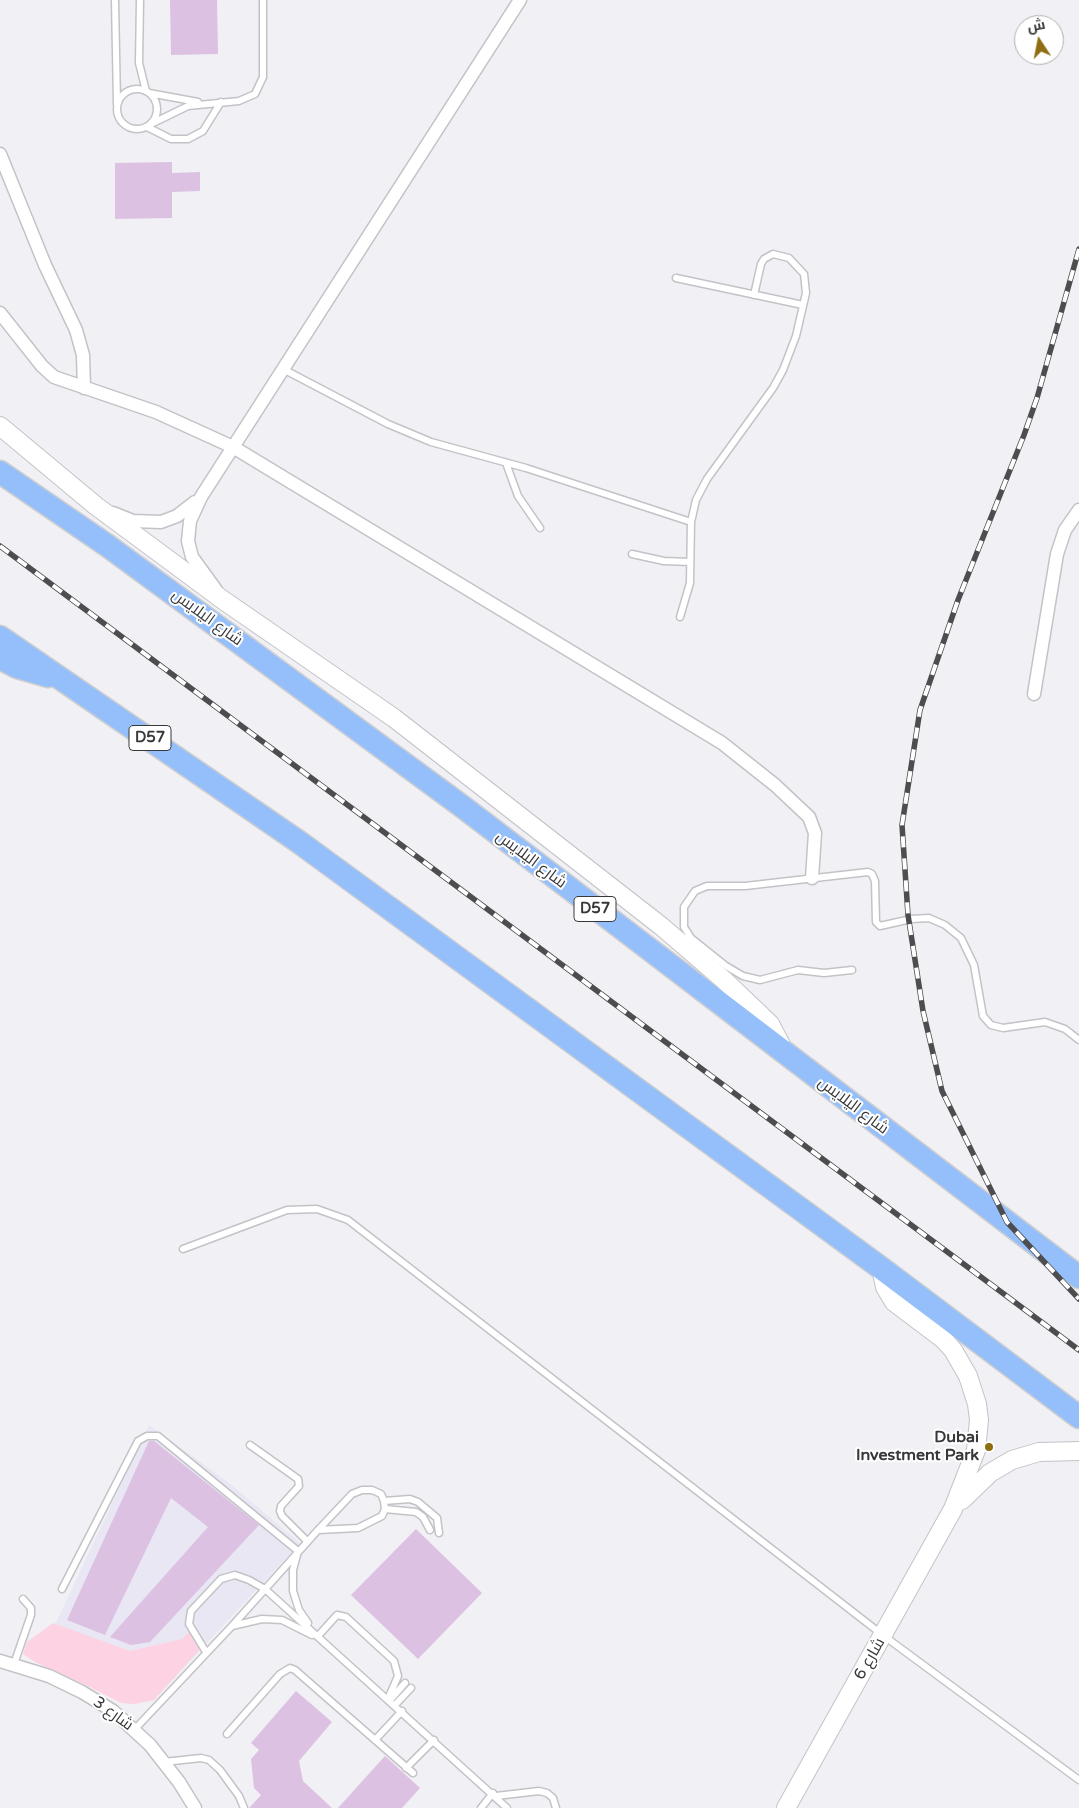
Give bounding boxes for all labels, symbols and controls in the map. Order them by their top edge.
north arrow [1014,15,1064,65]
text: ش [1026,16,1047,36]
street label: شارع اليلايس [168,586,246,650]
road number: D57 [129,726,171,750]
street label: شارع اليلايس [492,827,570,893]
road number: D57 [574,896,616,922]
street label: شارع اليلايس [814,1073,892,1139]
place label: Dubai Investment Park [856,1428,979,1466]
marker: Dubai Investment Park [983,1441,995,1453]
street label: شارع 6 [850,1635,890,1683]
street label: شارع 3 [89,1693,137,1735]

